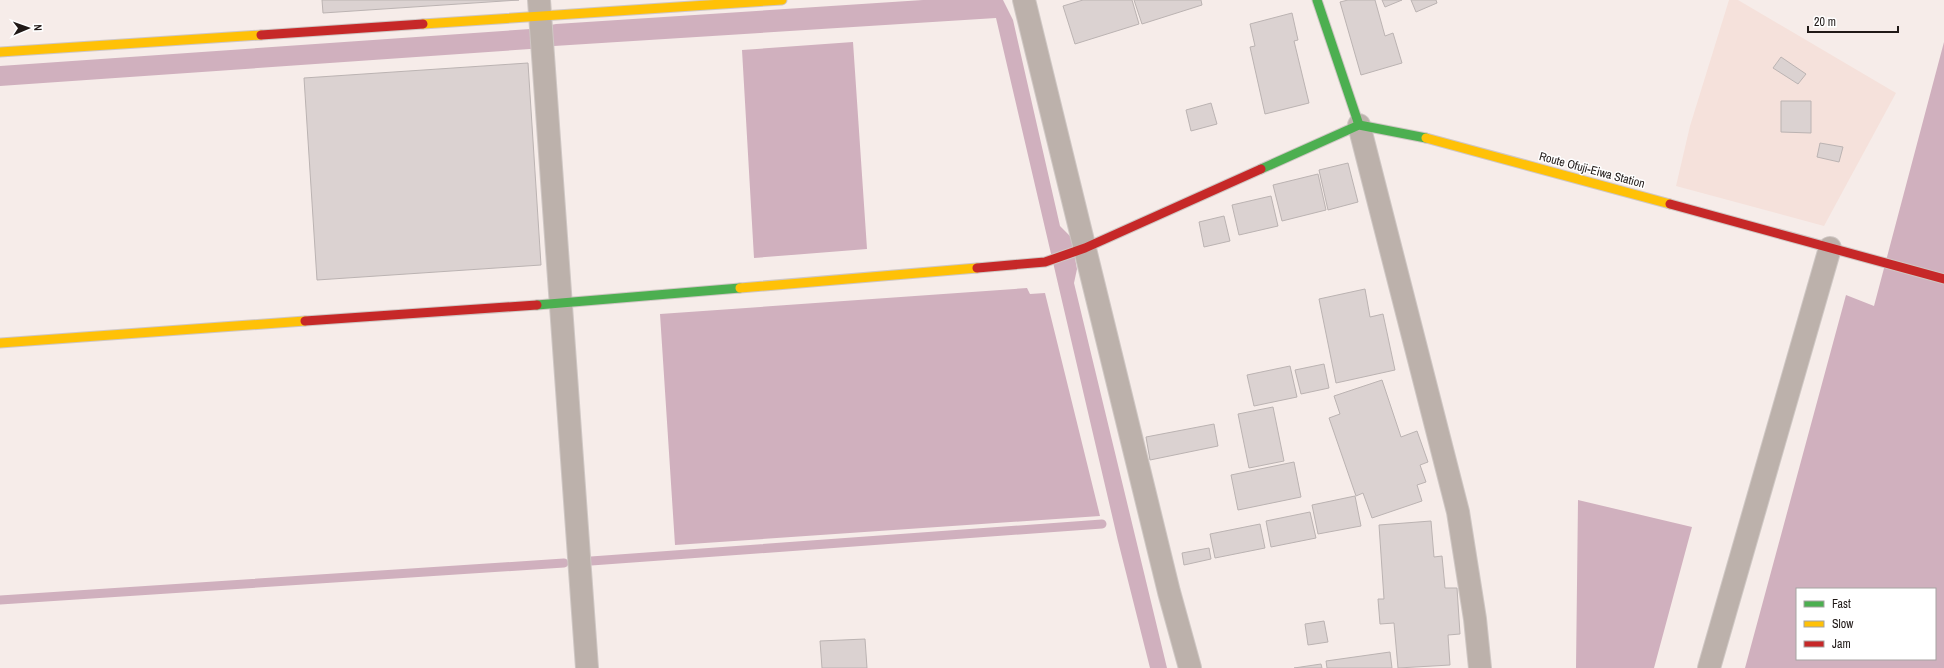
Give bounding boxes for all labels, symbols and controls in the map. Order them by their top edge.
north arrow [8,8,48,48]
scale bar [1808,8,1898,34]
text: 20 m [1814,14,1836,30]
text: N [31,24,45,31]
street label: Route Ofuji-Eiwa Station [1537,148,1647,192]
legend [1796,588,1936,660]
text: Fast [1832,596,1851,612]
text: Slow [1832,616,1854,632]
text: Jam [1832,636,1851,652]

